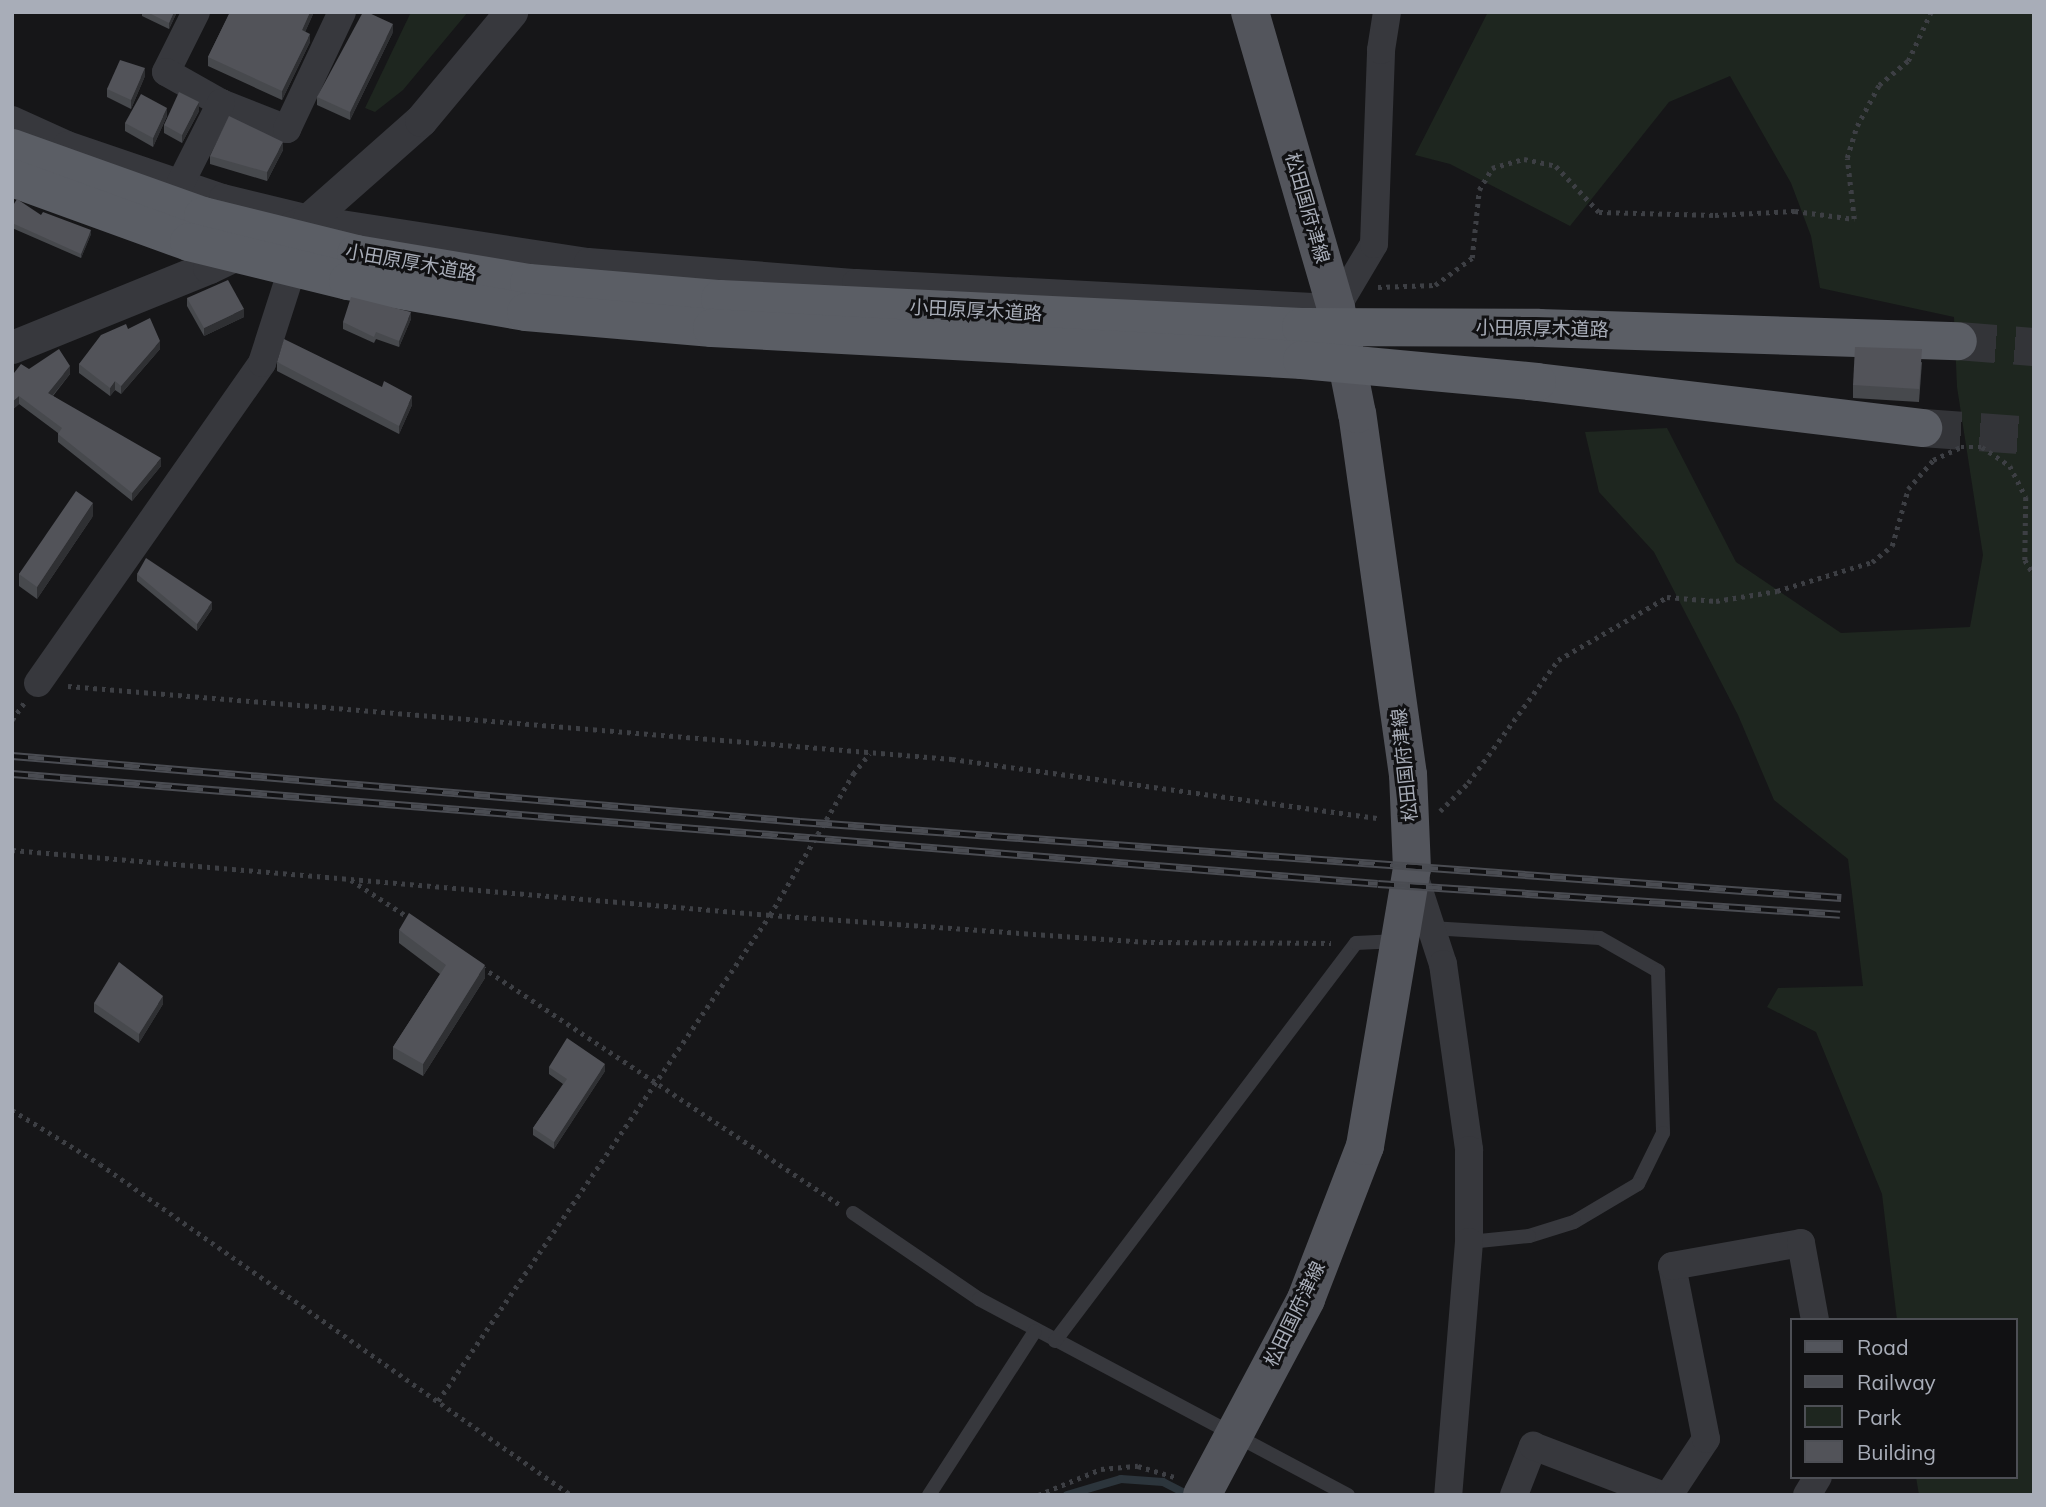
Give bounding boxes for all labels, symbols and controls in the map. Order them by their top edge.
street label: 松田国府津線 [1280,150,1334,266]
street label: 小田原厚木道路 [344,240,478,286]
street label: 小田原厚木道路 [909,296,1043,326]
street label: 小田原厚木道路 [1475,316,1609,342]
street label: 松田国府津線 [1388,707,1422,823]
street label: 松田国府津線 [1260,1258,1330,1370]
legend [1790,1318,2018,1479]
text: Road [1857,1334,1908,1360]
text: Railway [1857,1369,1936,1395]
text: Park [1857,1404,1901,1430]
text: Building [1857,1439,1936,1465]

